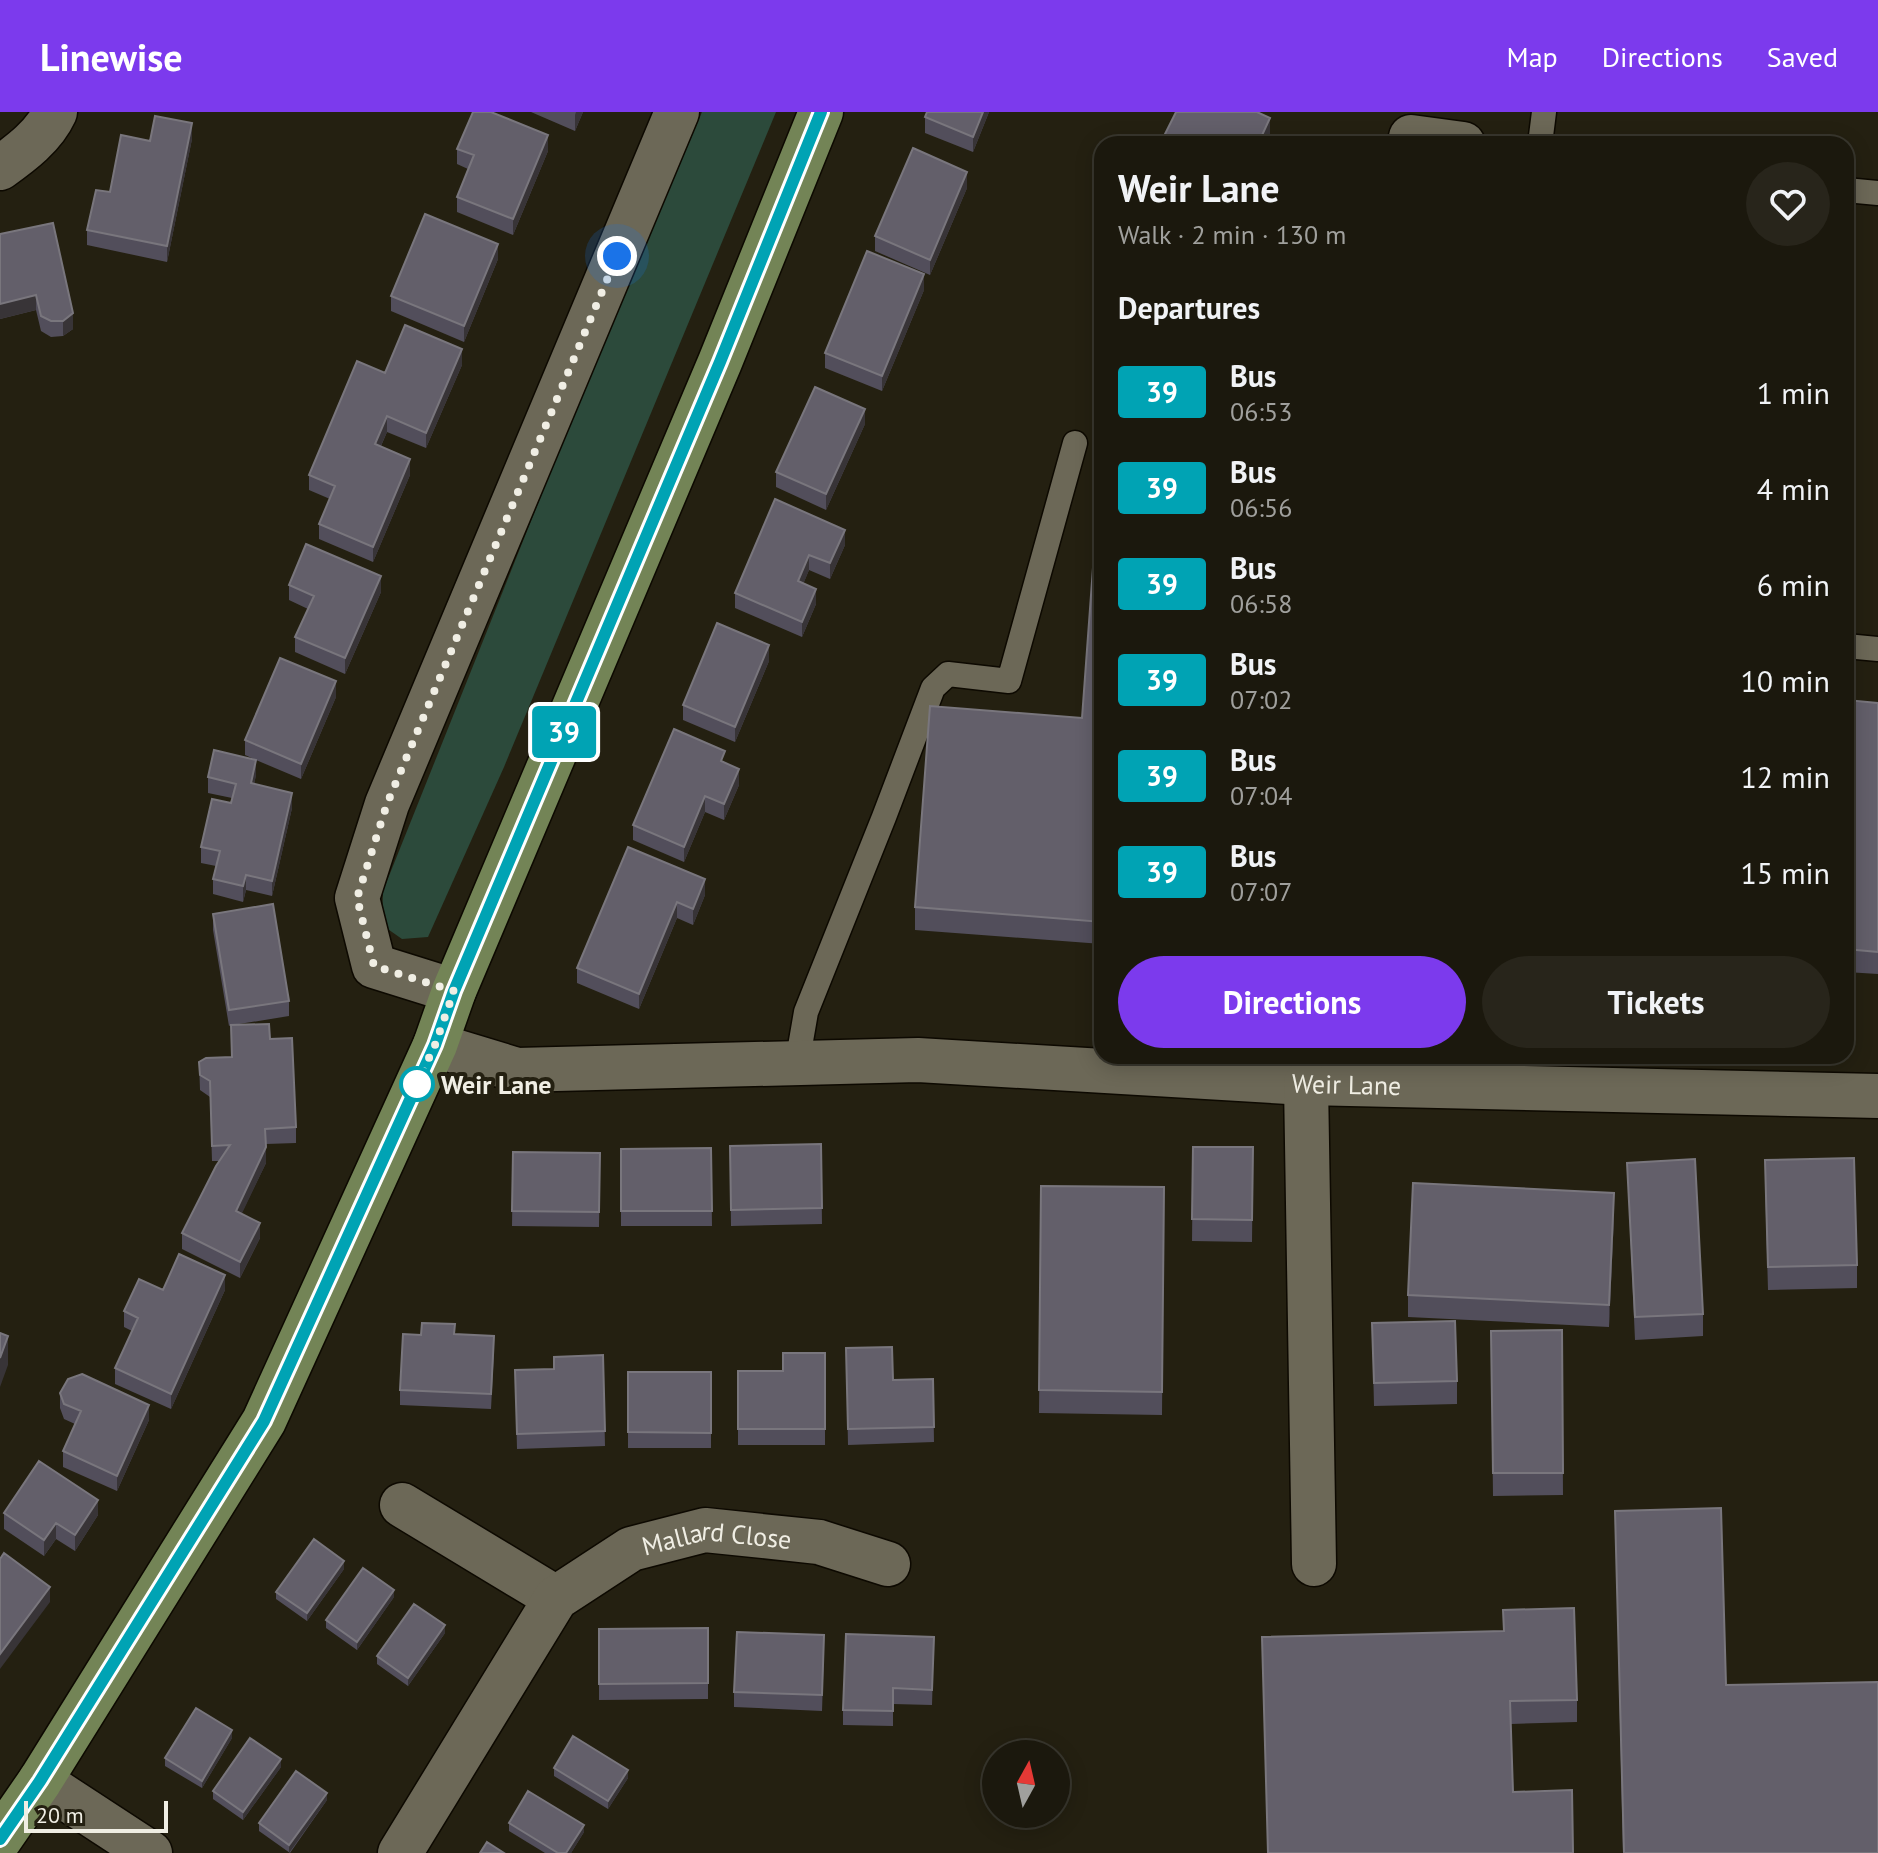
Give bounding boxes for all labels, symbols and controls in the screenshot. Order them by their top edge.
text: Linewise [40,32,183,81]
text: Map [1507,38,1558,75]
text: Directions [1602,38,1723,75]
text: Saved [1767,38,1838,75]
button: heart [1746,162,1830,246]
text: Weir Lane [1118,163,1280,212]
text: Walk · 2 min · 130 m [1118,218,1346,251]
your location [597,236,637,276]
text: Departures [1118,288,1260,327]
text: Bus [1230,356,1277,395]
text: 39 [1146,373,1178,410]
text: 1 min [1757,373,1830,412]
text: 06:53 [1230,395,1292,428]
text: Bus [1230,452,1277,491]
text: 39 [1146,469,1178,506]
text: 4 min [1757,469,1830,508]
text: 06:56 [1230,491,1292,524]
text: Bus [1230,548,1277,587]
text: 39 [1146,565,1178,602]
text: 6 min [1757,565,1830,604]
text: 06:58 [1230,587,1292,620]
text: Bus [1230,644,1277,683]
text: 39 [1146,661,1178,698]
text: 10 min [1740,661,1830,700]
text: 07:02 [1230,683,1292,716]
line badge: 39 [528,706,600,758]
text: 39 [548,713,580,750]
text: Bus [1230,740,1277,779]
text: 39 [1146,757,1178,794]
text: 12 min [1740,757,1830,796]
text: 07:04 [1230,779,1292,812]
text: Bus [1230,836,1277,875]
text: 39 [1146,853,1178,890]
text: 15 min [1740,853,1830,892]
text: 07:07 [1230,875,1292,908]
button: Directions [1118,956,1466,1048]
button: Tickets [1482,956,1830,1048]
street label: Weir Lane [1291,1066,1402,1102]
marker: Weir Lane [400,1067,434,1101]
place label: Weir Lane [441,1068,552,1101]
street label: Mallard Close [638,1513,793,1562]
north arrow [982,1740,1070,1828]
map controls [982,1740,1070,1828]
scale bar [24,1797,168,1833]
text: 20 m [36,1801,84,1829]

